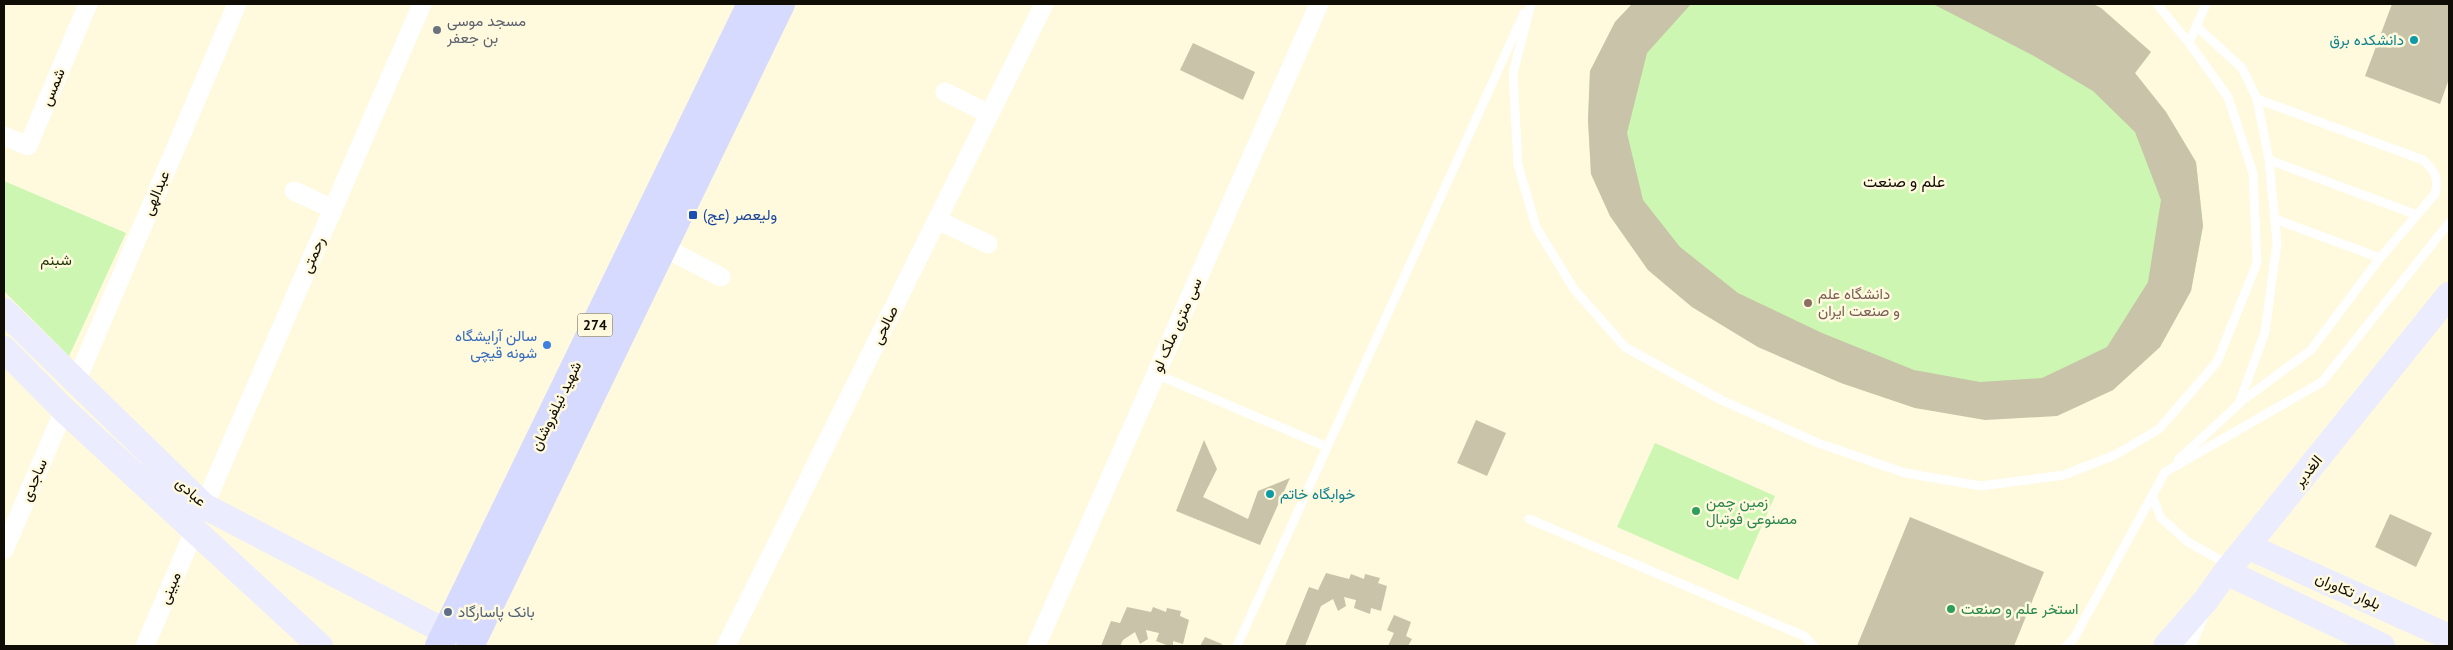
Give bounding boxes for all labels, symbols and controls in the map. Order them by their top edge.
place label: مسجد موسی بن جعفر [446,11,526,48]
marker: مسجد موسی بن جعفر [431,24,443,36]
place label: دانشکده برق [2330,30,2404,49]
marker: دانشکده برق [2408,34,2420,46]
street label: شمس [36,65,70,109]
street label: عبدالهی [138,167,174,218]
district label: علم و صنعت [1863,171,1945,192]
place label: ولیعصر (عج) [703,205,777,226]
marker: ولیعصر (عج) [687,209,699,221]
street label: رحمتی [296,234,330,276]
park label: شبنم [40,250,72,270]
street label: سی متری ملک لو [1147,275,1207,375]
place label: دانشگاه علم و صنعت ایران [1818,284,1900,320]
marker: دانشگاه علم و صنعت ایران [1802,297,1814,309]
street label: صالحی [867,302,903,348]
road number: 274 [578,314,612,336]
place label: سالن آرایشگاه شونه قیچی [455,326,537,363]
marker: سالن آرایشگاه شونه قیچی [541,339,553,351]
street label: شهید نیلفروشان [526,358,585,453]
street label: الغدیر [2288,451,2326,491]
street label: ساجدی [16,456,52,504]
street label: عبادی [171,473,211,511]
place label: خوابگاه خاتم [1280,484,1355,504]
marker: خوابگاه خاتم [1264,488,1276,500]
place label: زمین چمن مصنوعی فوتبال [1706,492,1797,529]
marker: زمین چمن مصنوعی فوتبال [1690,505,1702,517]
street label: بلوار تکاوران [2313,568,2384,613]
street label: مبینی [154,569,186,607]
place label: استخر علم و صنعت [1961,599,2079,619]
place label: بانک پاسارگاد [458,602,535,622]
marker: استخر علم و صنعت [1945,603,1957,615]
marker: بانک پاسارگاد [442,606,454,618]

